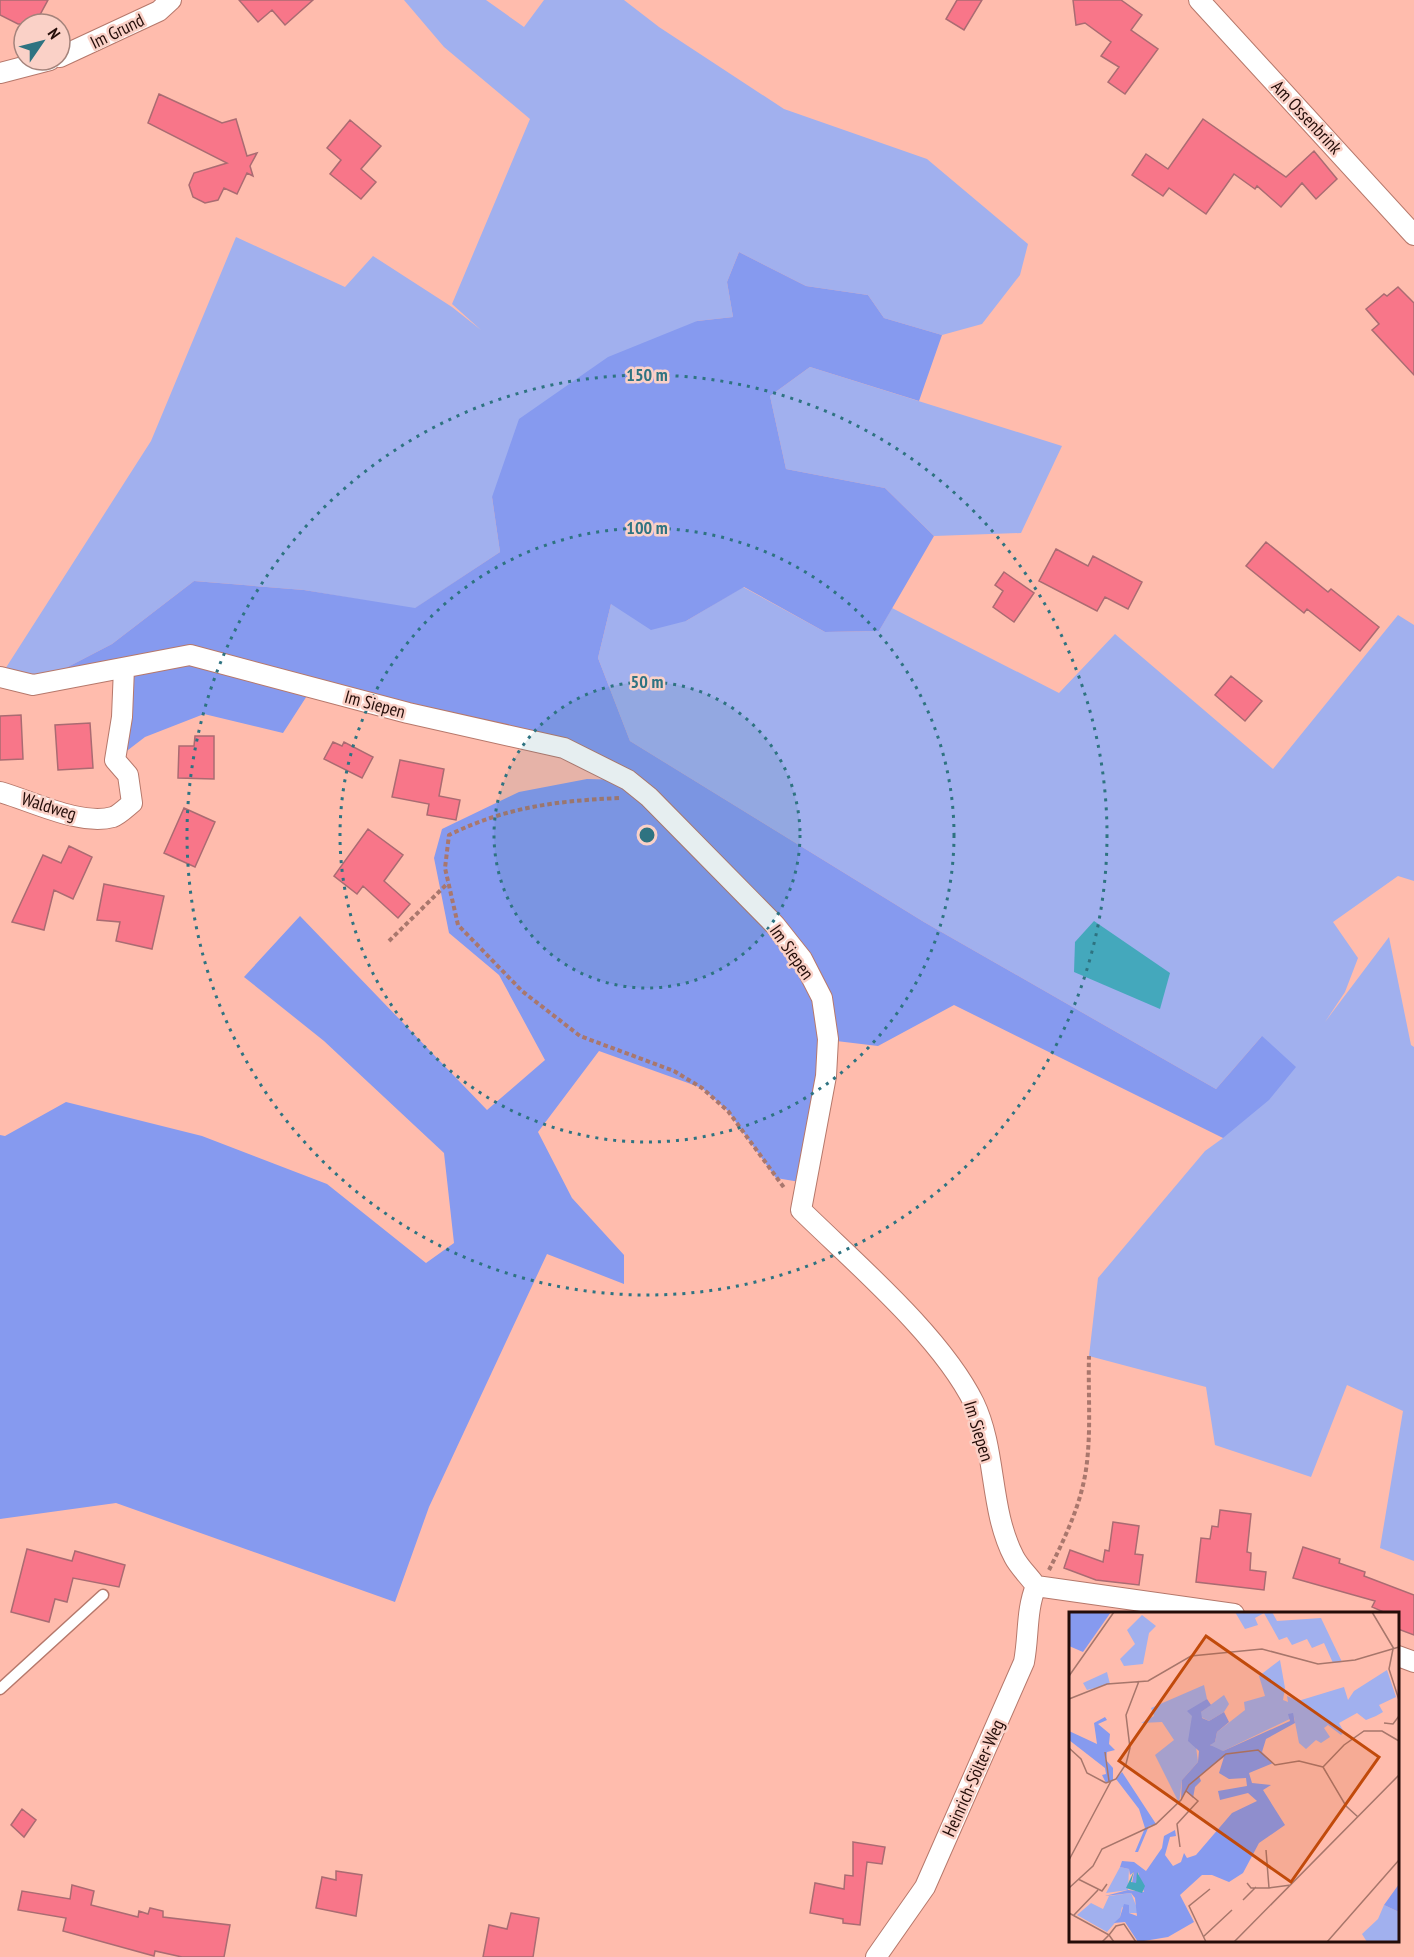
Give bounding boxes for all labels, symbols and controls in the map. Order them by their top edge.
street label: Im Grund [86,8,148,54]
north arrow [12,12,72,72]
text: N [44,24,65,43]
street label: Am Ossenbrink [1267,75,1347,159]
text: 150 m [626,363,668,386]
text: 100 m [626,516,668,539]
text: 50 m [631,670,663,693]
street label: Im Siepen [342,685,408,723]
street label: Waldweg [19,787,79,825]
centre of rings [637,825,657,845]
street label: Im Siepen [765,920,819,984]
street label: Im Siepen [959,1398,999,1464]
inset map [1069,1612,1399,1942]
street label: Heinrich-Sölter-Weg [937,1716,1009,1840]

